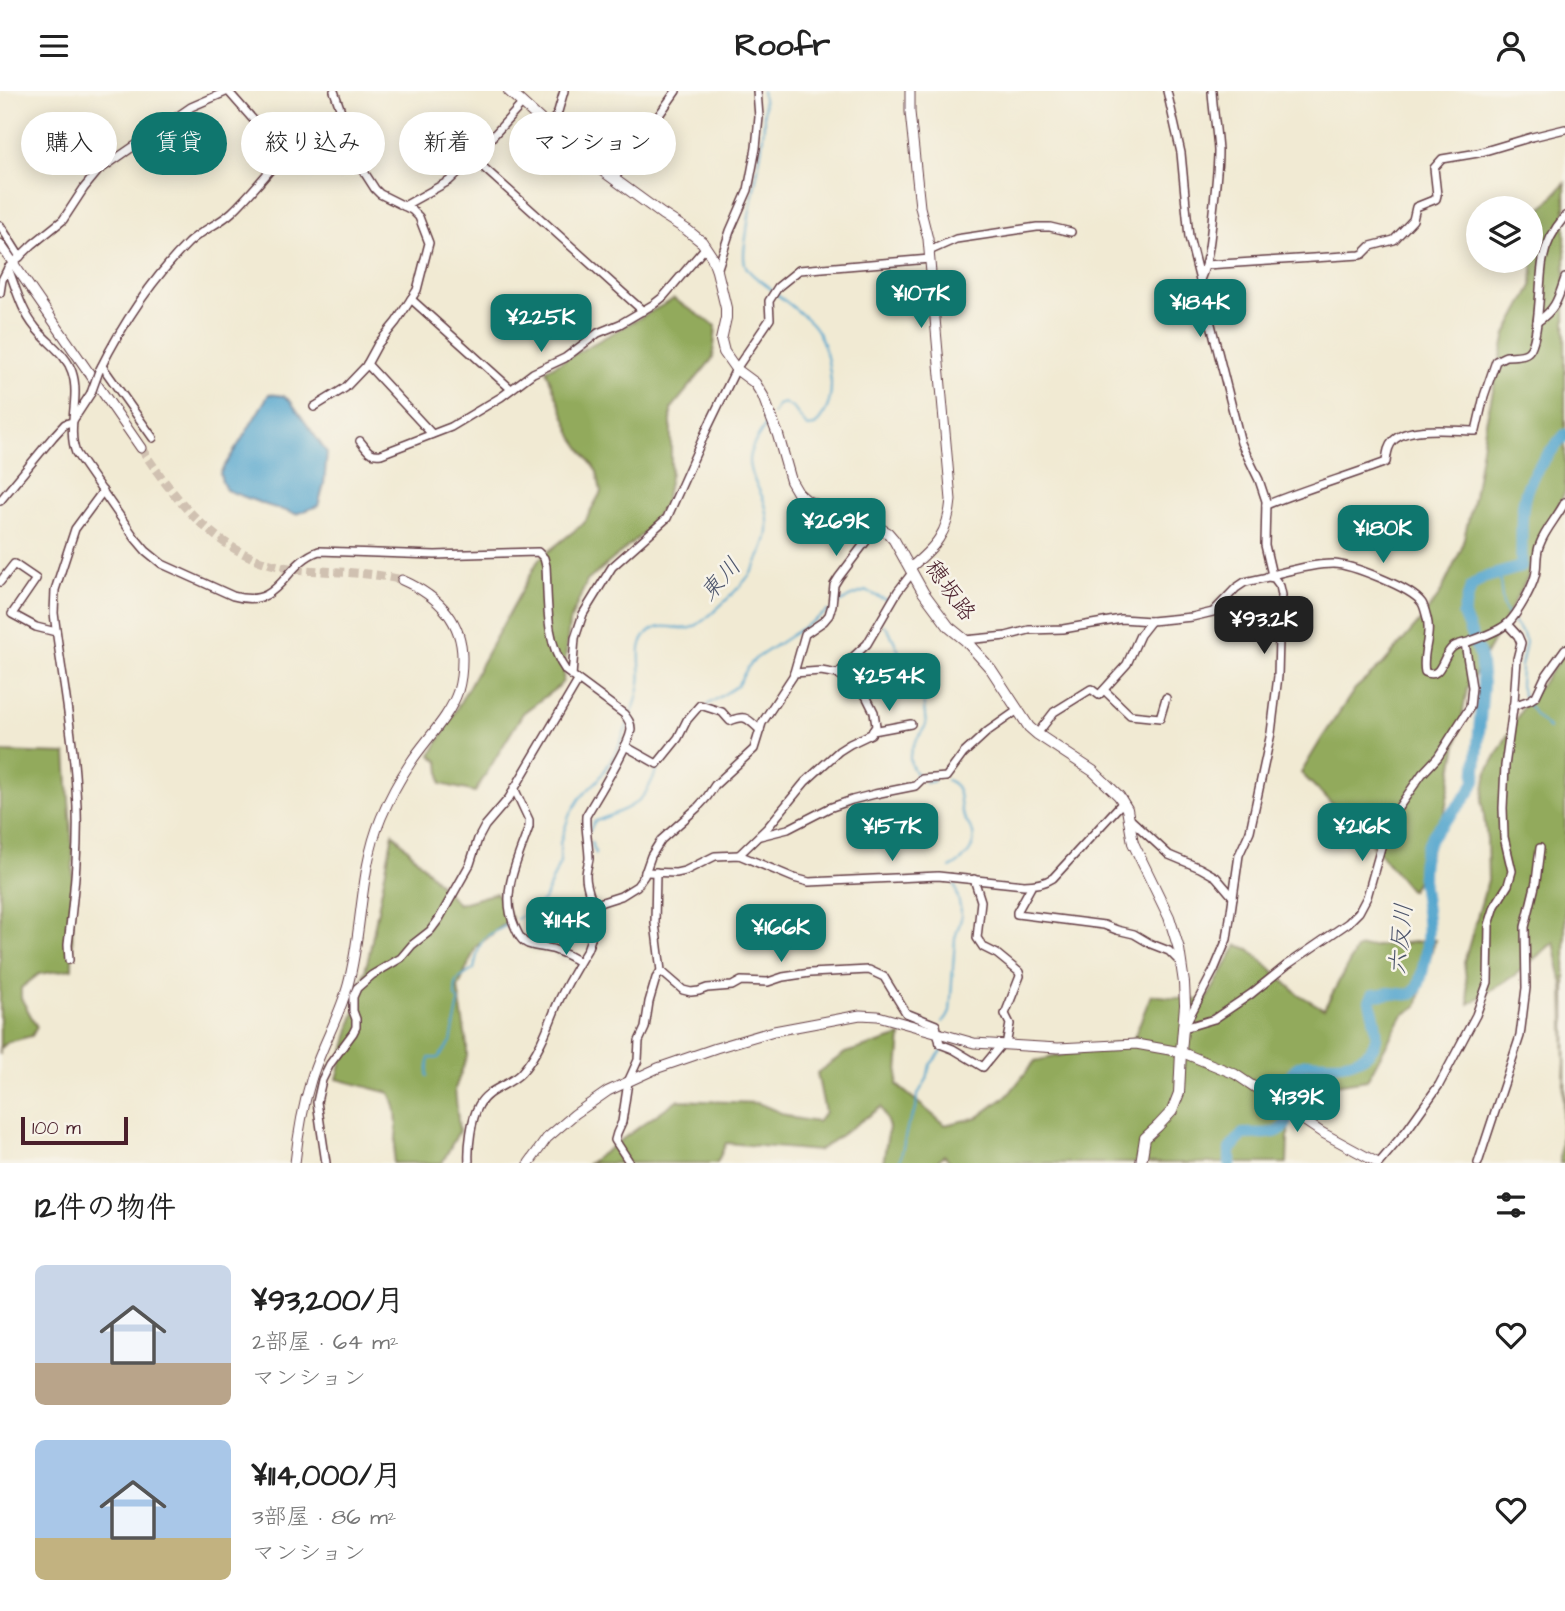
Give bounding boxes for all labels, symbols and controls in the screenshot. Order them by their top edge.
text: Roofr [735,23,830,68]
icon: menu [35,27,73,65]
icon: person [1492,27,1530,65]
chip: 購入 [21,112,117,175]
chip: 賃貸 [131,112,227,175]
chip: 絞り込み [241,112,385,175]
chip: 新着 [399,112,495,175]
chip: マンション [509,112,676,175]
map controls [1466,196,1543,273]
button: layers [1466,196,1543,273]
pin: ¥107K [872,271,970,330]
text: ¥107K [892,277,950,309]
pin: ¥184K [1151,279,1249,339]
text: ¥184K [1170,286,1230,318]
pin: ¥225K [492,295,590,354]
text: ¥225K [507,301,575,333]
pin: ¥269K [787,498,885,558]
text: ¥269K [803,505,869,537]
pin: ¥180K [1334,505,1432,565]
text: ¥180K [1354,512,1412,544]
water label: 東川 [692,550,749,609]
street label: 穂坂路 [917,553,983,628]
pin: ¥93.2K [1207,596,1321,656]
text: ¥93.2K [1230,603,1298,635]
pin: ¥254K [840,653,938,713]
text: ¥254K [853,660,925,692]
pin: ¥157K [843,803,941,863]
pin: ¥216K [1313,803,1411,863]
text: ¥157K [862,810,922,842]
text: ¥216K [1334,810,1390,842]
pin: ¥114K [517,897,615,957]
water label: 六反川 [1380,902,1422,977]
text: ¥114K [542,904,590,936]
pin: ¥166K [732,905,830,964]
text: ¥166K [752,911,810,943]
pin: ¥139K [1248,1075,1346,1134]
text: ¥139K [1270,1081,1324,1113]
scale bar [21,1114,128,1146]
text: 100 m [32,1115,81,1142]
icon: filters [1492,1186,1530,1224]
text: 12件の物件 [35,1187,176,1229]
text: ¥93,200/月 [252,1280,404,1322]
icon: home [91,1293,175,1377]
icon: heart [1492,1316,1530,1354]
text: 2部屋 · 64 m² [252,1326,399,1358]
text: マンション [252,1362,366,1394]
text: ¥114,000/月 [252,1455,402,1497]
icon: home [91,1468,175,1552]
icon: heart [1492,1491,1530,1529]
text: 3部屋 · 86 m² [252,1501,396,1533]
text: マンション [252,1537,366,1569]

